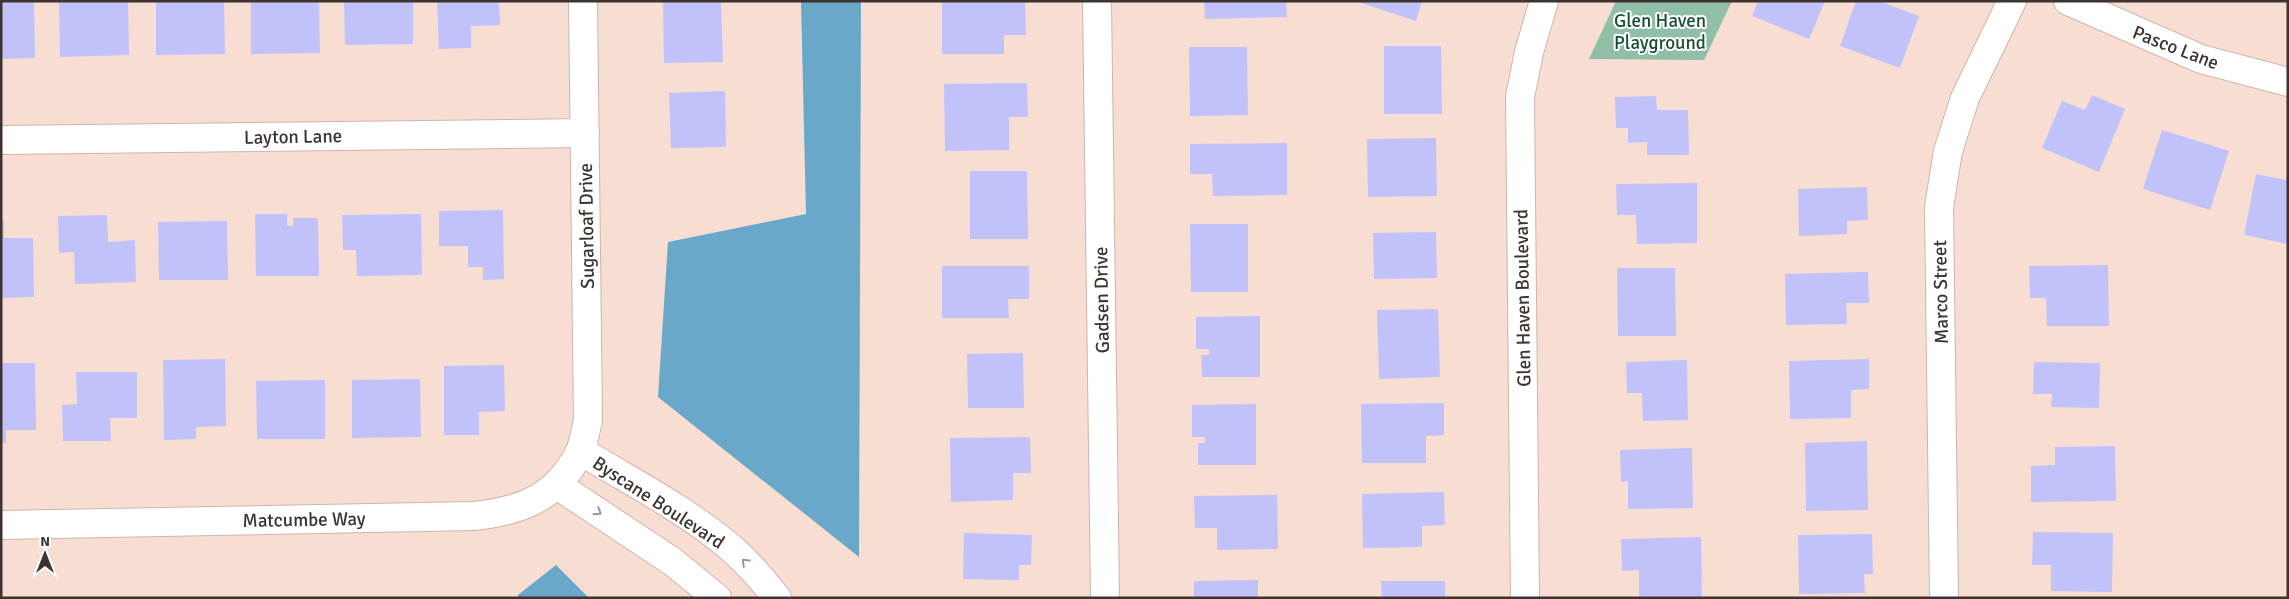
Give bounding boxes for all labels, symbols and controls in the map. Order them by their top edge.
park label: Glen Haven Playground [1614,9,1706,55]
street label: Pasco Lane [2129,21,2222,75]
street label: Layton Lane [244,124,342,150]
street label: Sugarloaf Drive [574,163,600,289]
street label: Glen Haven Boulevard [1509,209,1537,387]
street label: Marco Street [1928,239,1954,344]
street label: Gadsen Drive [1089,246,1115,354]
street label: Byscane Boulevard [588,451,729,554]
one-way arrow [592,506,602,515]
street label: Matcumbe Way [242,507,366,533]
north arrow [20,529,70,579]
text: N [40,533,50,550]
one-way arrow [742,558,751,567]

